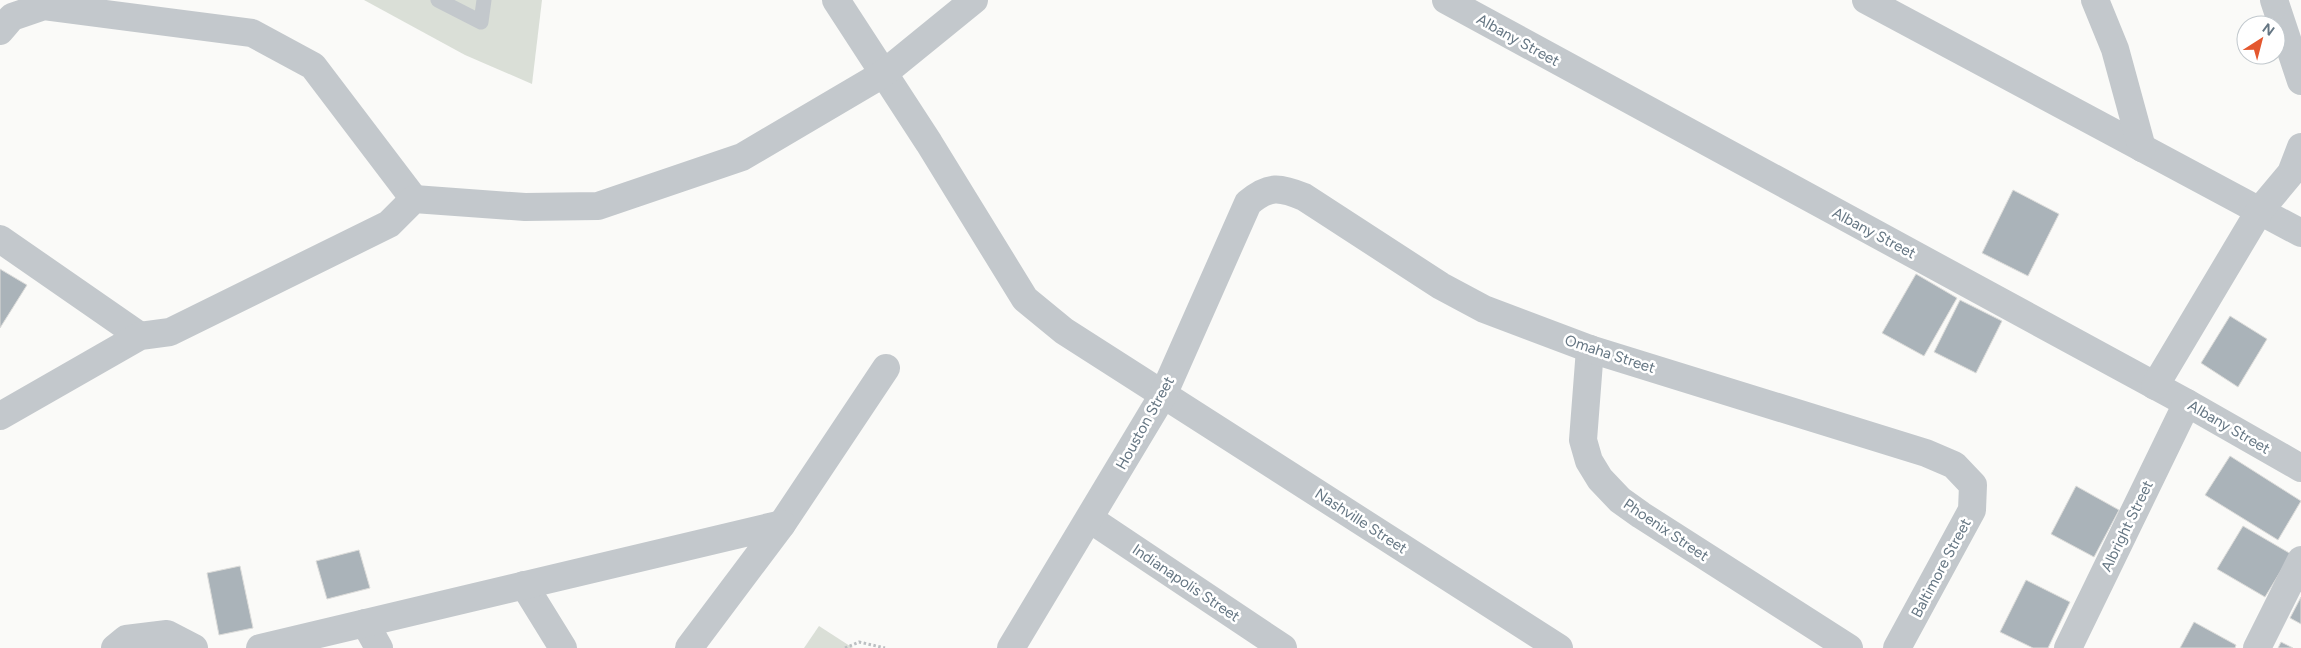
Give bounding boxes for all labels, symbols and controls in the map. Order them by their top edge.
street label: Albany Street [1474,10,1563,70]
north arrow [2236,15,2286,65]
text: N [2259,20,2278,40]
street label: Albany Street [1829,204,1919,263]
street label: Omaha Street [1563,331,1658,377]
street label: Houston Street [1112,373,1178,473]
street label: Albany Street [2185,396,2274,458]
street label: Albright Street [2097,477,2157,575]
street label: Nashville Street [1312,485,1411,558]
street label: Phoenix Street [1620,495,1712,565]
street label: Baltimore Street [1907,515,1975,621]
street label: Indianapolis Street [1129,540,1243,626]

